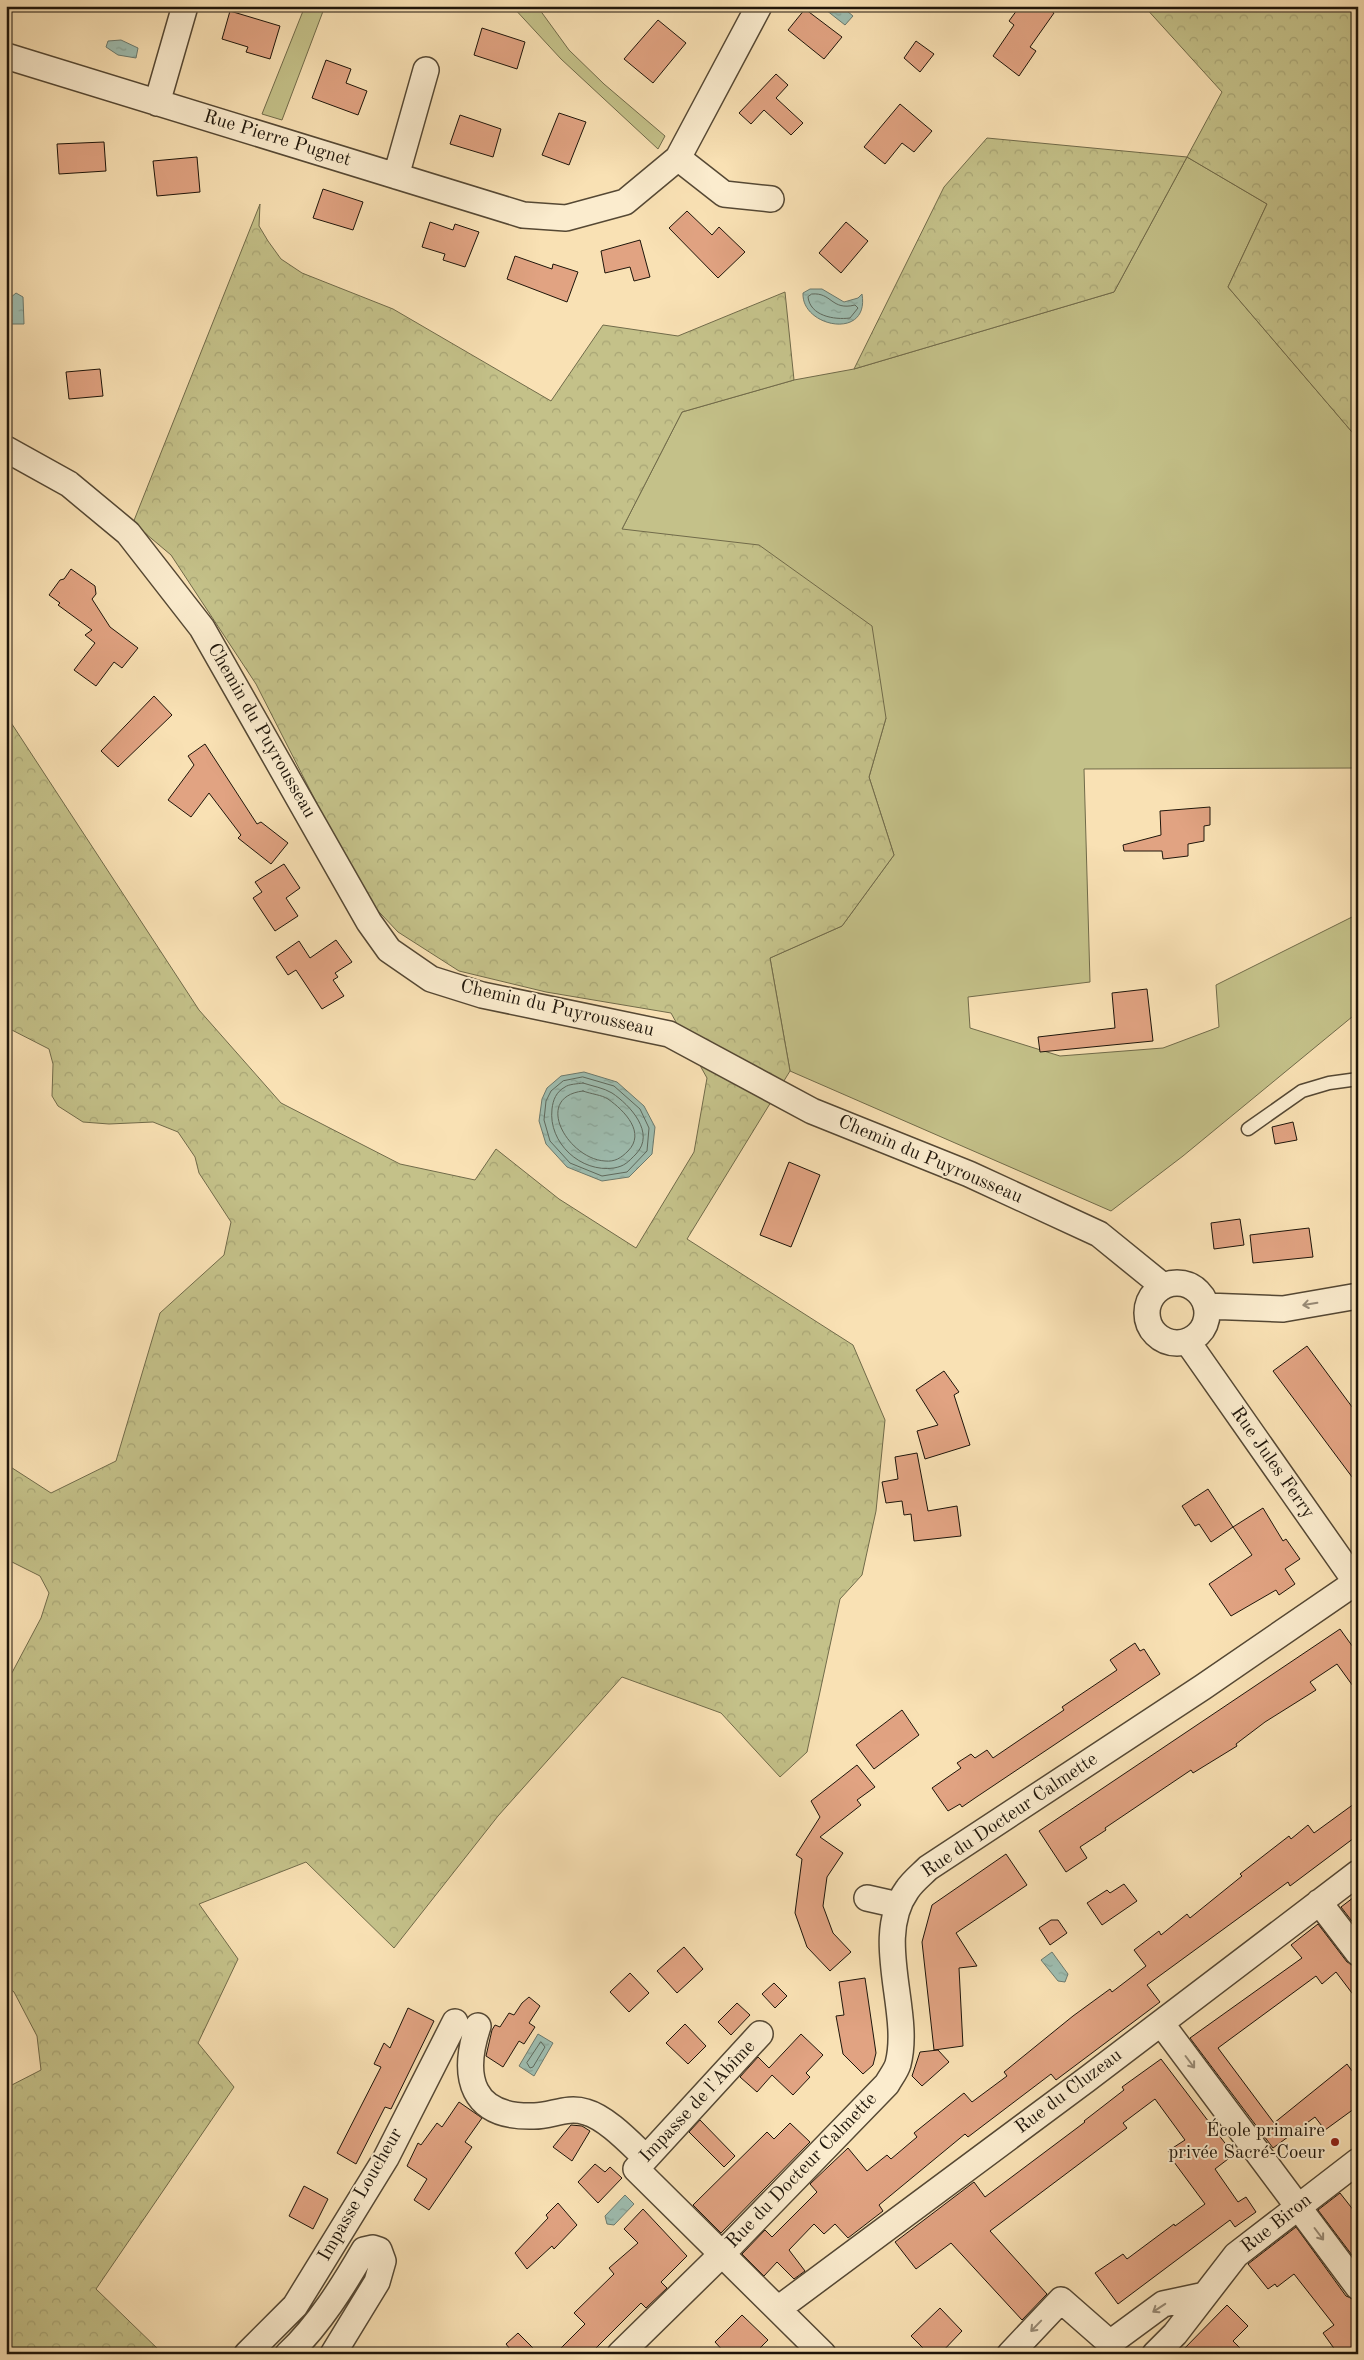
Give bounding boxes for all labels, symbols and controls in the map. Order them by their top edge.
street label: Rue Pierre Pugnet [201,108,353,170]
street label: Chemin du Puyrousseau [203,640,319,822]
street label: Chemin du Puyrousseau [458,977,656,1041]
street label: Chemin du Puyrousseau [835,1113,1025,1207]
one-way arrow [1302,1300,1318,1310]
street label: Rue Jules Ferry [1226,1404,1318,1522]
street label: Rue du Docteur Calmette [919,1750,1101,1882]
street label: Impasse de l'Abîme [637,2037,759,2167]
street label: Rue du Cluzeau [1012,2046,1126,2138]
one-way arrow [1185,2055,1195,2069]
street label: Rue du Docteur Calmette [723,2090,881,2252]
place label: École primaire privée Sacré-Coeur [1168,2118,1325,2163]
street label: Impasse Loucheur [315,2125,407,2265]
marker: École primaire privée Sacré-Coeur [1329,2136,1341,2148]
street label: Rue Biron [1238,2191,1316,2257]
one-way arrow [1314,2227,1324,2241]
one-way arrow [1152,2303,1166,2313]
one-way arrow [1030,2320,1042,2333]

